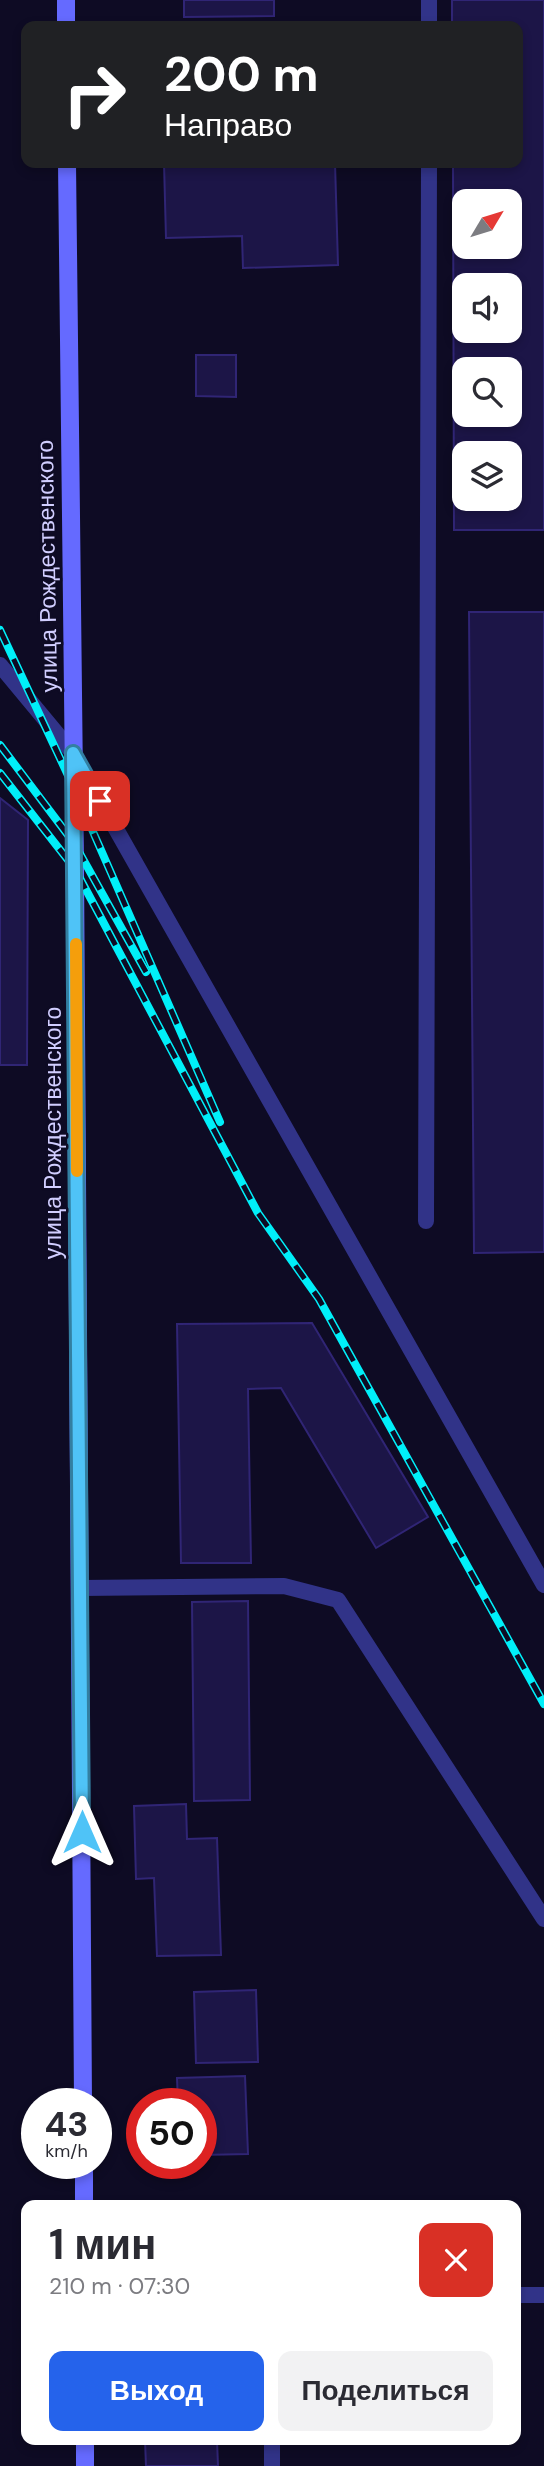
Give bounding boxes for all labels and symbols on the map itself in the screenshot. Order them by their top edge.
north arrow [452,189,522,259]
street label: улица Рождественского [30,439,64,693]
pin [70,771,130,831]
street label: улица Рождественского [38,1007,68,1259]
position arrow [45,1795,119,1869]
speed limit sign: 50 [126,2088,217,2179]

